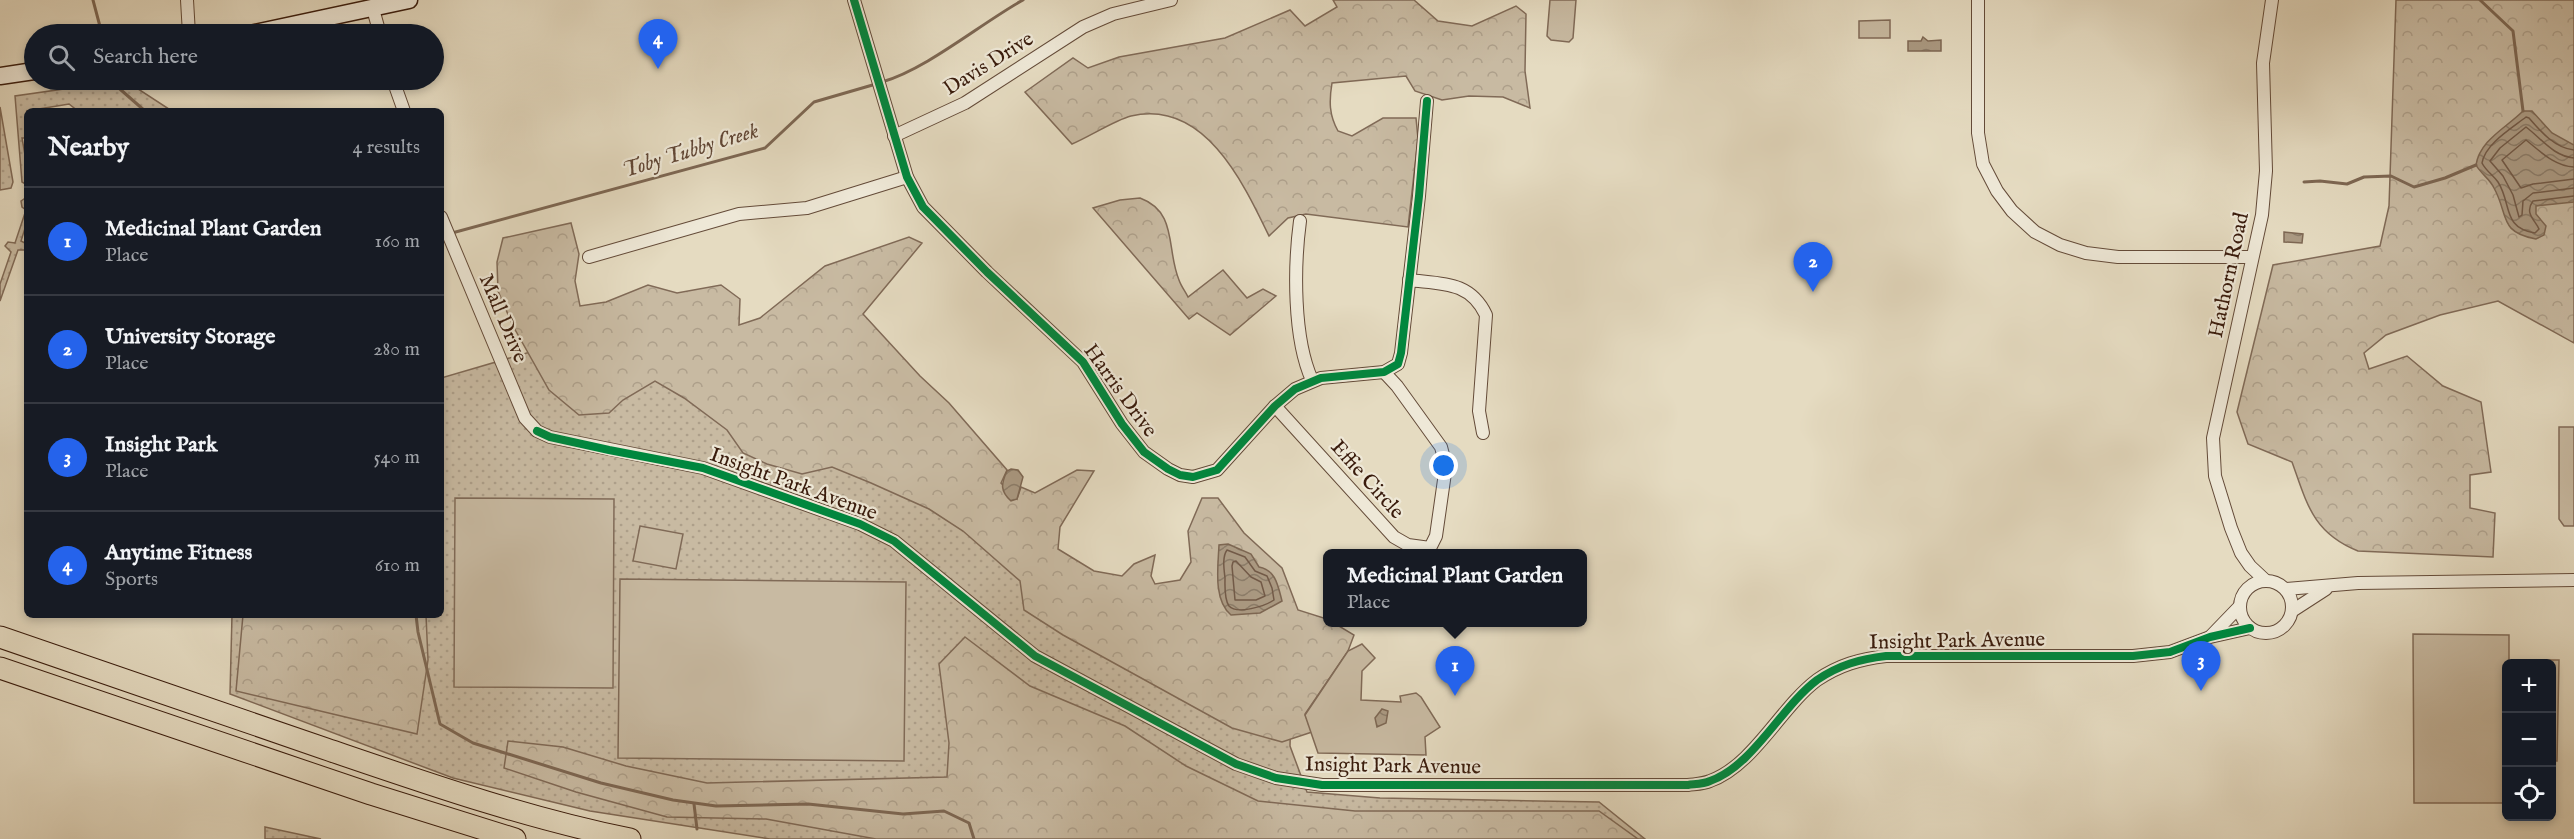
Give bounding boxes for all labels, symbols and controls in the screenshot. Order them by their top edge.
pin: 4 [638,20,678,69]
search box [24,24,444,90]
street label: Davis Drive [939,26,1039,103]
icon: search [45,41,78,74]
text: Search here [93,43,198,71]
water label: Toby Tubby Creek [619,117,762,185]
text: Nearby [48,131,129,164]
text: 4 results [353,135,420,160]
street label: Hathorn Road [2203,209,2256,341]
text: Medicinal Plant Garden [105,215,321,243]
text: 1 [64,229,71,254]
text: 160 m [374,229,420,254]
pin: 2 [1794,242,1832,292]
text: Place [105,243,148,268]
street label: Mall Drive [472,270,534,367]
text: University Storage [105,323,275,351]
text: 2 [63,337,72,362]
text: 280 m [373,337,420,362]
street label: Harris Drive [1077,339,1163,443]
text: Place [105,351,148,376]
text: Insight Park [105,431,218,459]
street label: Effie Circle [1324,435,1410,526]
street label: Insight Park Avenue [706,442,881,527]
text: 3 [64,445,71,470]
text: 540 m [373,445,420,470]
your location [1429,451,1458,480]
text: Place [105,459,148,484]
text: Anytime Fitness [105,539,252,567]
popup [1323,549,1587,627]
text: 4 [63,553,72,578]
text: 610 m [375,553,420,578]
text: Medicinal Plant Garden [1347,562,1563,590]
text: Sports [105,567,158,592]
text: Place [1347,590,1390,615]
street label: Insight Park Avenue [1869,626,2046,657]
pin: 3 [2182,642,2220,691]
pin: 1 [1436,646,1474,696]
map controls [2502,659,2556,821]
button: + [2502,659,2556,713]
button: − [2502,713,2556,767]
street label: Insight Park Avenue [1305,751,1482,782]
button: locate [2502,767,2556,821]

